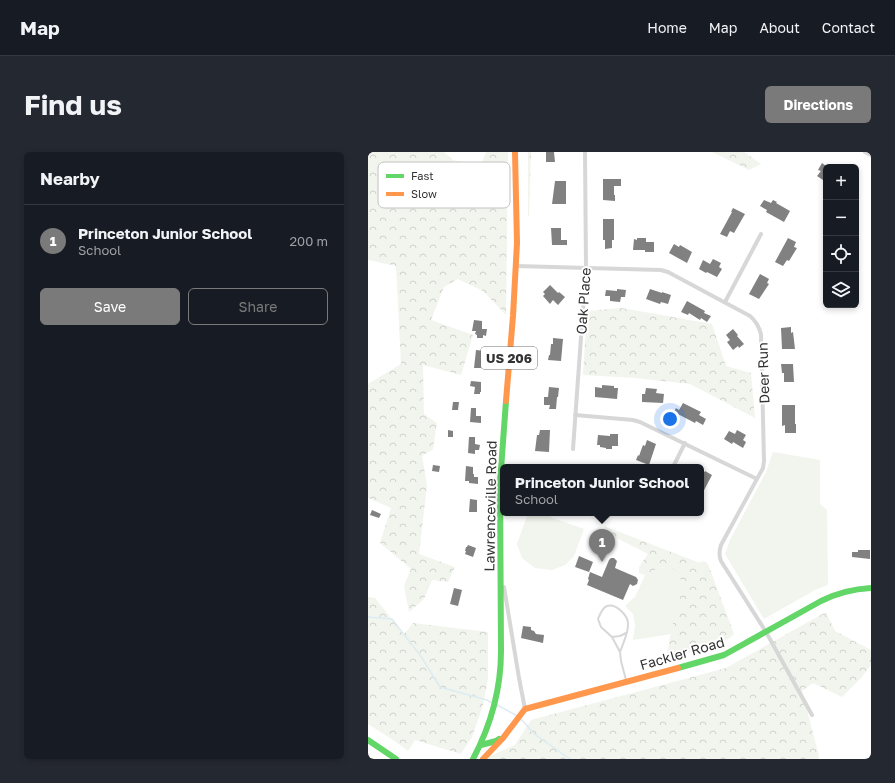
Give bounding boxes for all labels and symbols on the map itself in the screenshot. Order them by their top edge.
legend [378,162,510,208]
text: Fast [411,169,434,182]
text: Slow [411,187,437,200]
street label: Oak Place [572,267,594,335]
street label: Deer Run [753,342,773,404]
road number: US 206 [481,347,537,369]
your location [660,409,680,429]
street label: Lawrenceville Road [480,440,500,572]
pin: 1 [589,529,615,562]
street label: Fackler Road [638,633,726,673]

